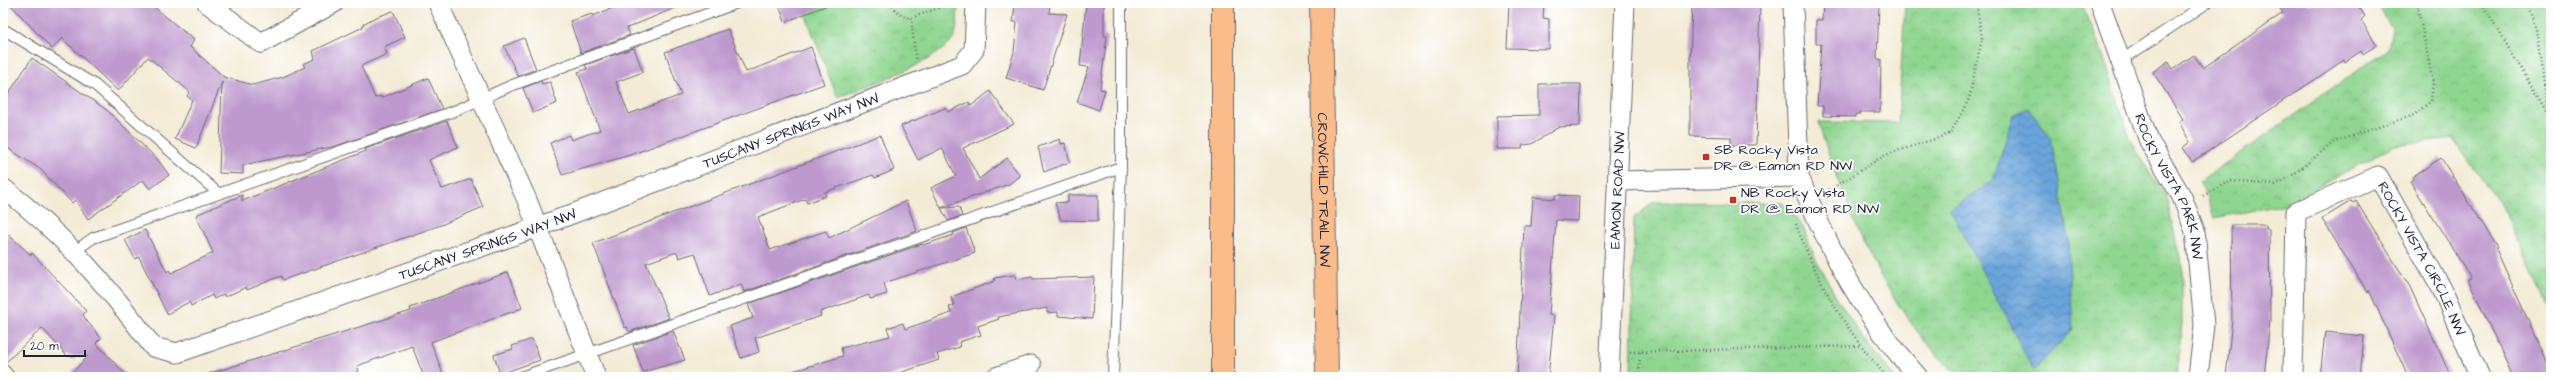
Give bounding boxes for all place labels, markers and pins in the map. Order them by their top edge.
place label: SB Rocky Vista DR @ Eamon RD NW [1714,140,1852,176]
marker: SB Rocky Vista DR @ Eamon RD NW [1701,152,1711,162]
place label: NB Rocky Vista DR @ Eamon RD NW [1741,183,1879,219]
marker: NB Rocky Vista DR @ Eamon RD NW [1728,195,1738,205]

